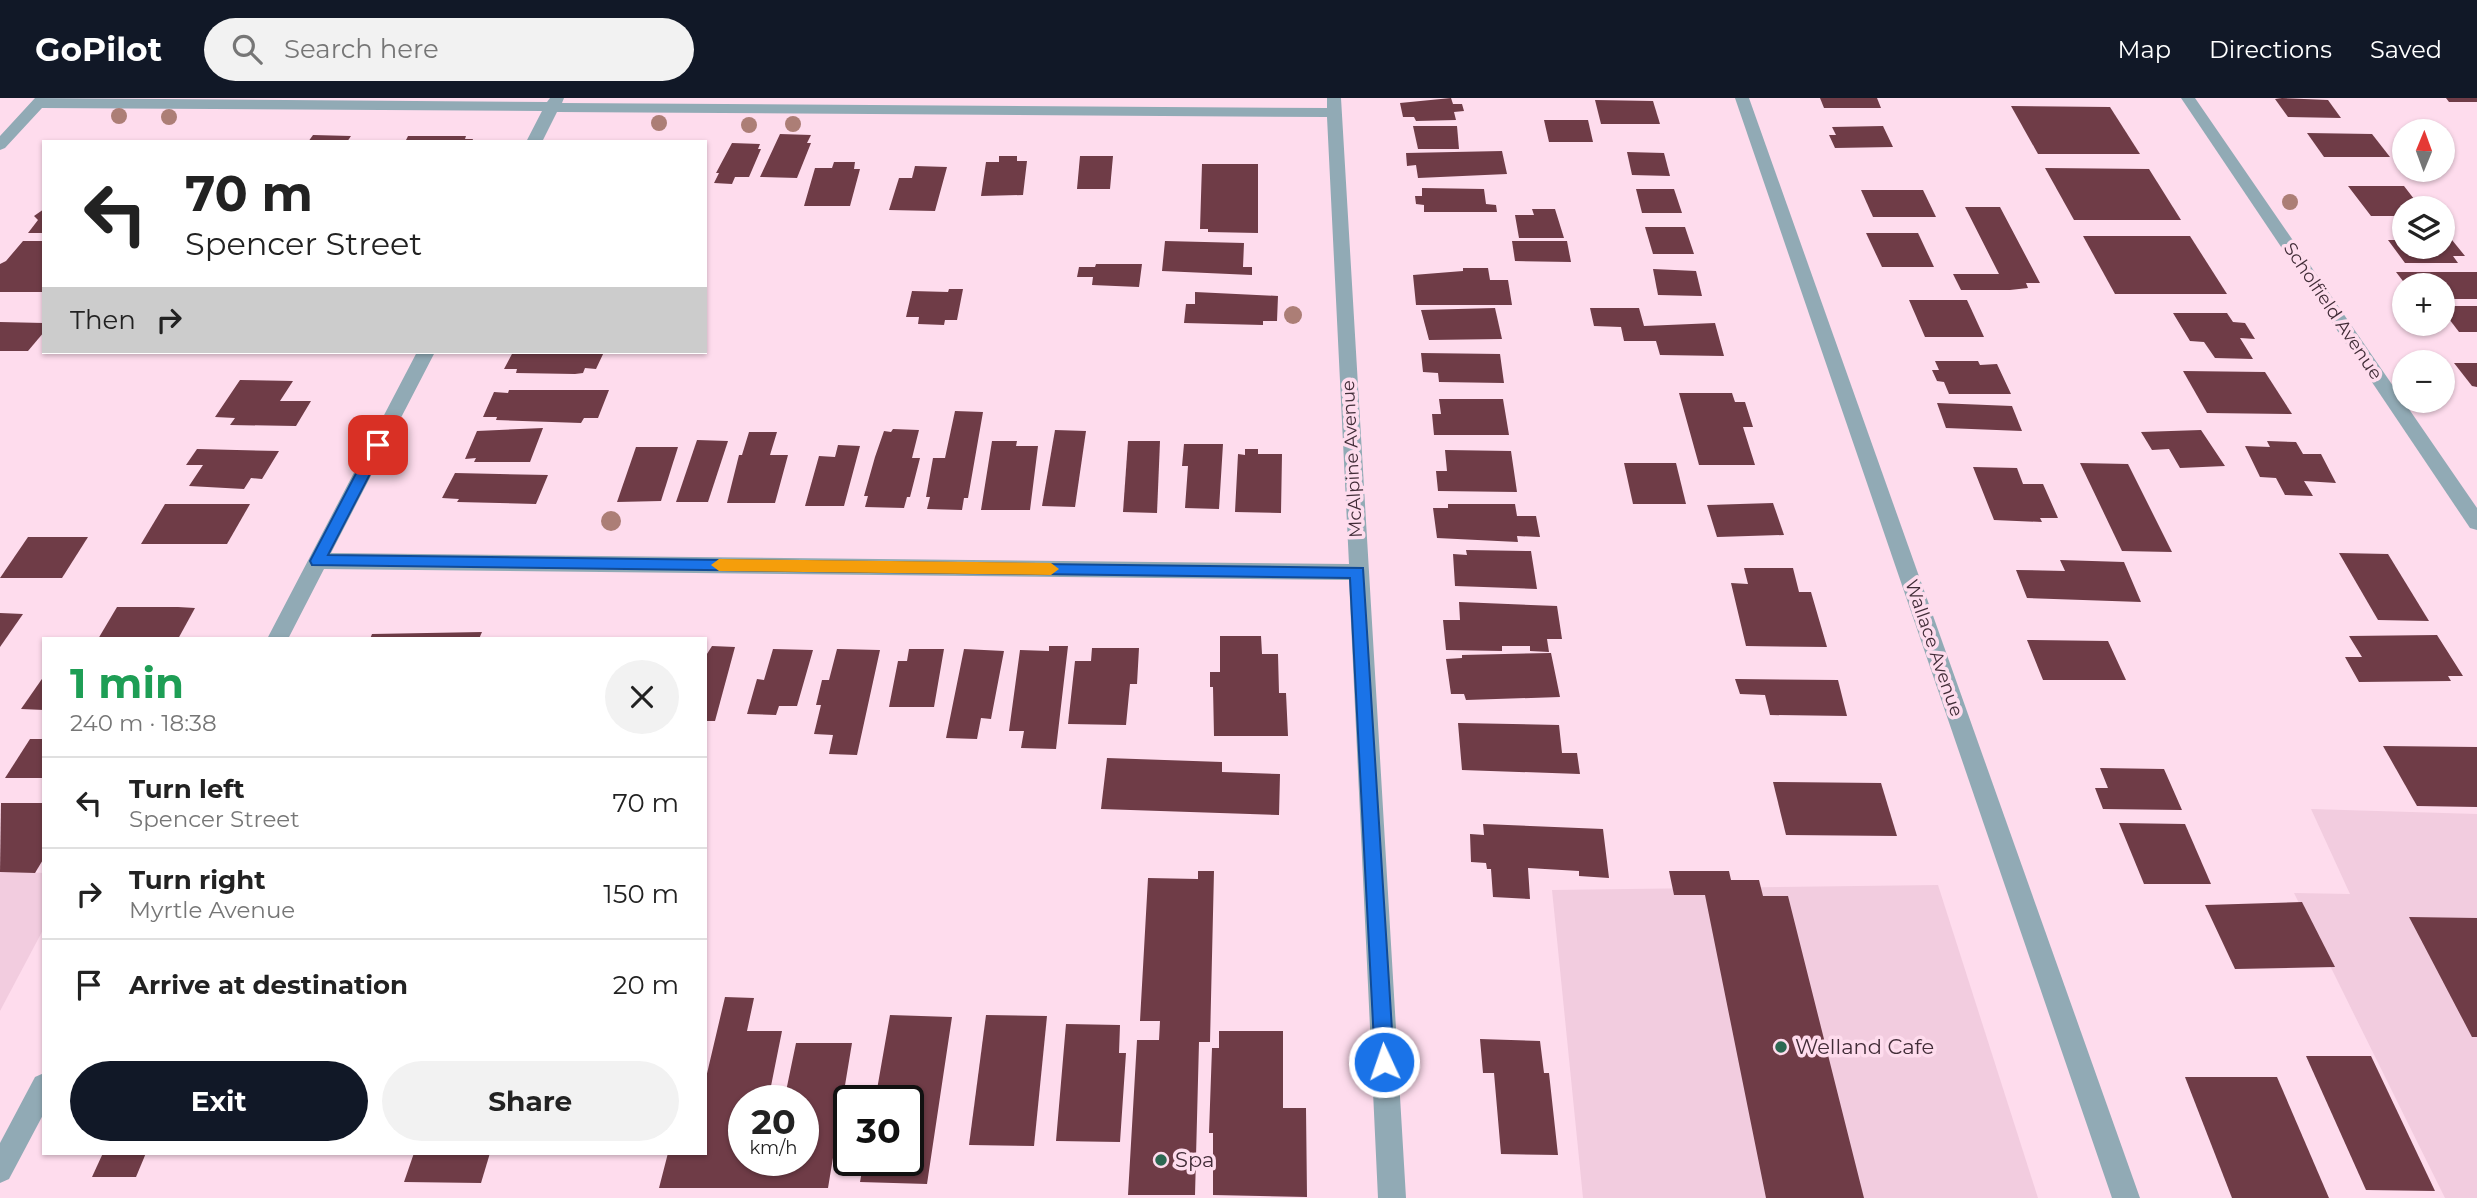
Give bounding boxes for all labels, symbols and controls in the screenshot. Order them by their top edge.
search box [204,18,694,81]
text: GoPilot [35,29,162,69]
icon: search [228,30,266,68]
text: Search here [284,33,439,65]
text: Map [2118,35,2171,64]
text: Directions [2209,35,2332,64]
text: Saved [2370,35,2442,64]
north arrow [2392,119,2455,182]
map controls [2392,119,2455,413]
text: 70 m [185,164,313,223]
icon: left [70,168,161,259]
button: layers [2392,196,2455,259]
text: Spencer Street [185,224,422,263]
street label: Scholfield Avenue [2279,238,2387,384]
button: + [2392,273,2455,336]
icon: right [150,301,188,339]
text: Then [70,304,136,336]
button: − [2392,350,2455,413]
street label: McAlpine Avenue [1337,380,1367,538]
pin [348,415,408,475]
icon: arrive [359,426,397,464]
street label: Wallace Avenue [1900,577,1968,720]
text: 1 min [70,657,184,709]
button: close [605,660,679,734]
text: 240 m · 18:38 [70,709,217,737]
text: Turn left [129,773,245,805]
icon: left [70,784,108,822]
text: 70 m [613,787,679,819]
text: Spencer Street [129,805,300,833]
text: Turn right [129,864,265,896]
icon: right [70,875,108,913]
text: 150 m [603,878,679,910]
text: Myrtle Avenue [129,896,295,924]
icon: arrive [70,966,108,1004]
text: Arrive at destination [129,969,408,1001]
text: 20 m [613,969,679,1001]
position arrow [1347,1025,1421,1099]
place label: Welland Cafe [1795,1034,1934,1059]
marker: Welland Cafe [1773,1039,1789,1055]
button: Exit [70,1061,368,1141]
button: Share [382,1061,679,1141]
speed limit sign: 30 [833,1085,924,1176]
text: 20 [751,1100,796,1143]
text: km/h [749,1137,798,1159]
place label: Spa [1175,1147,1214,1172]
marker: Spa [1153,1152,1169,1168]

